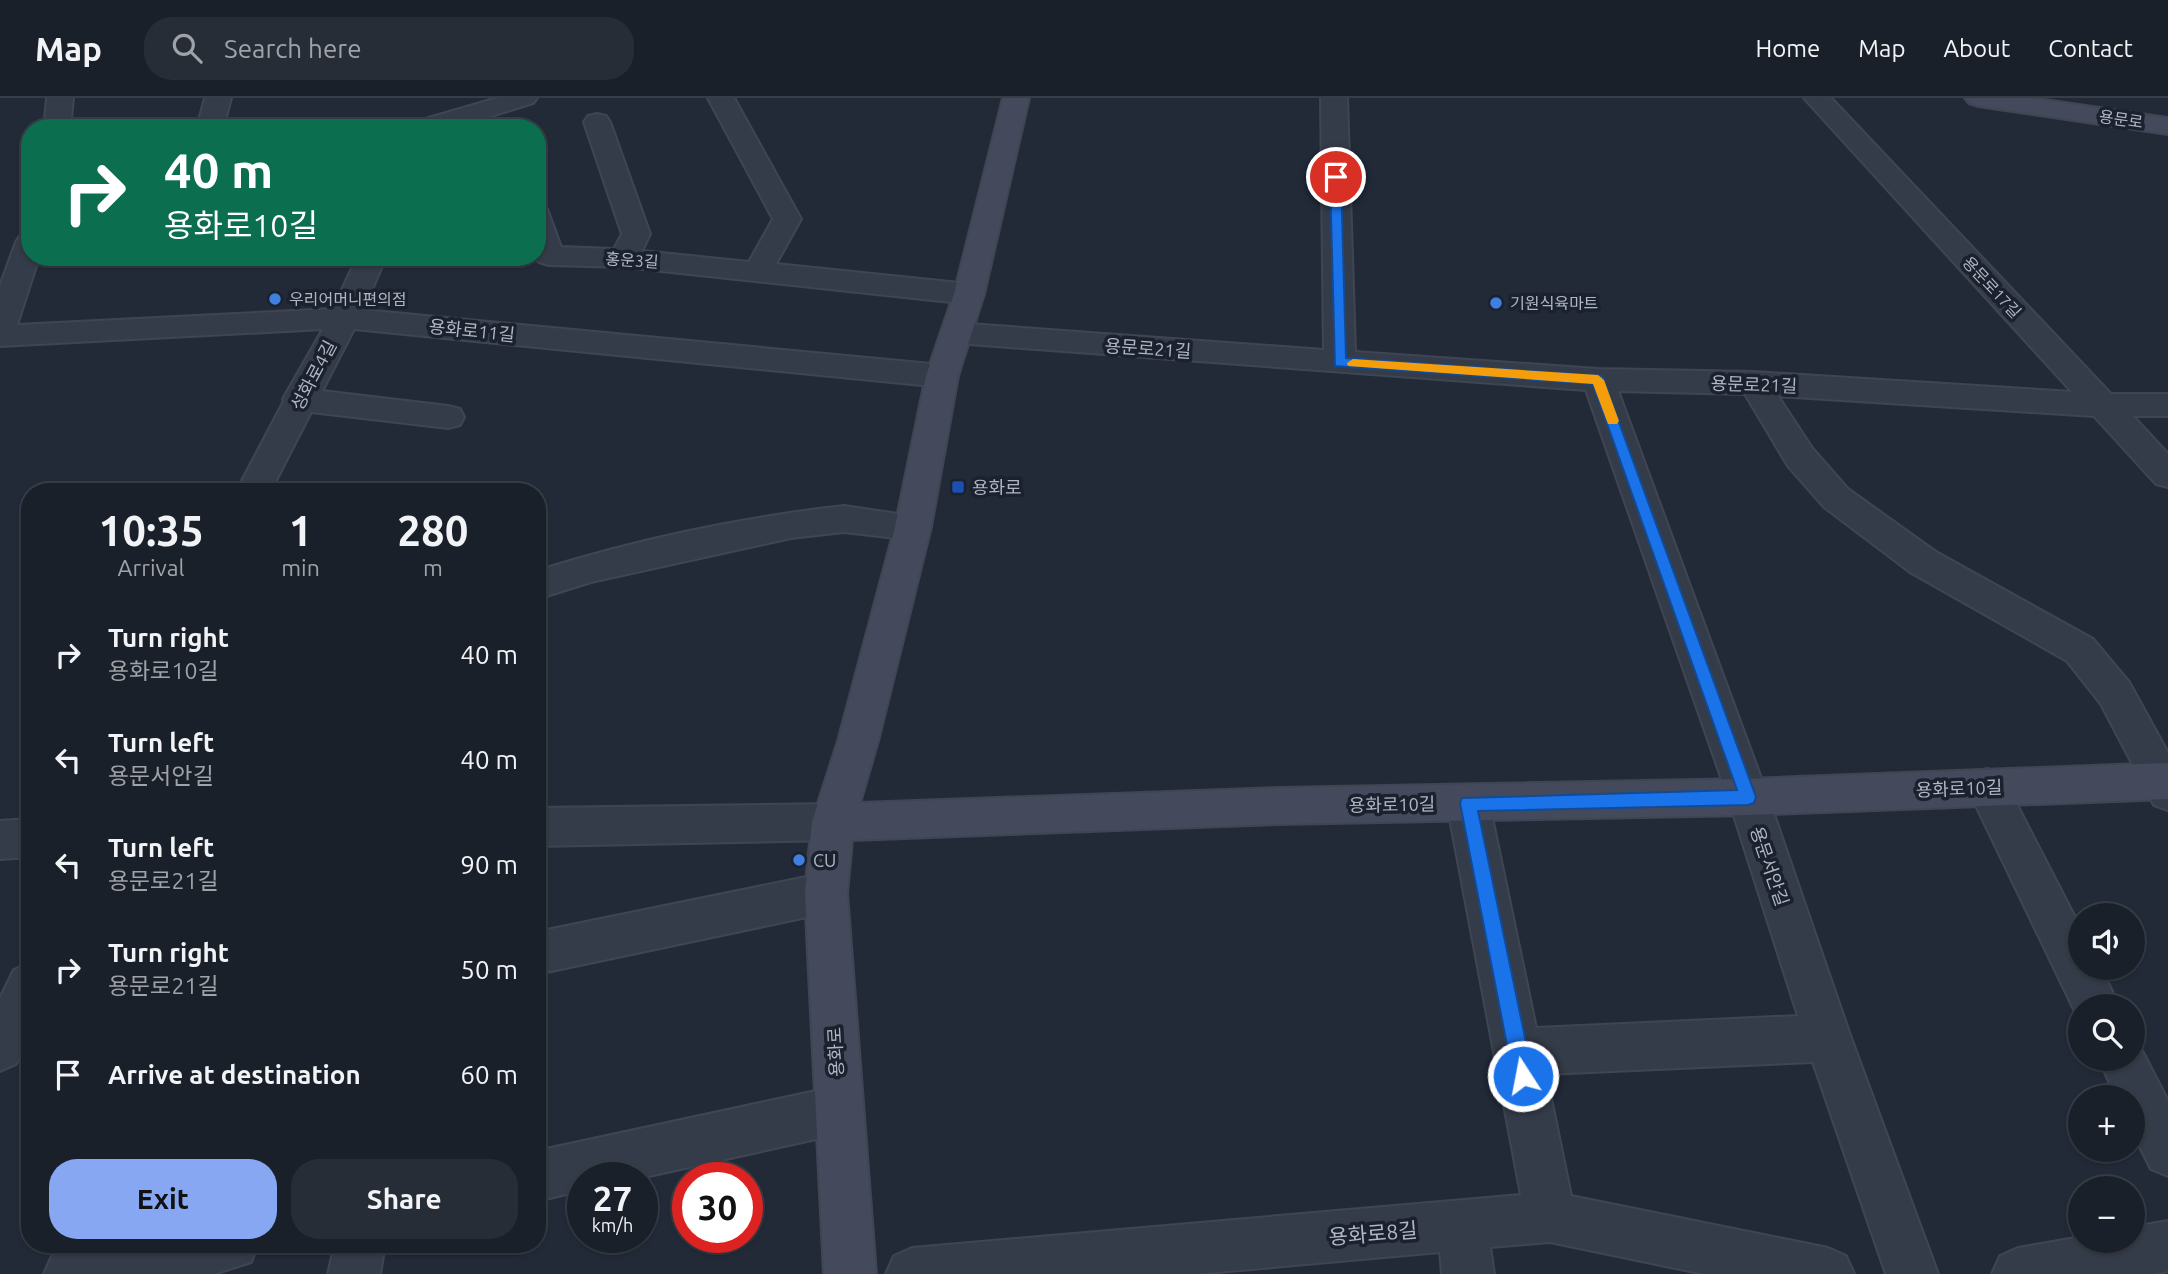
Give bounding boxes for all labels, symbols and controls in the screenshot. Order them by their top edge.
search box [144,17,634,80]
icon: search [168,29,206,67]
text: Map [35,30,102,67]
text: Search here [224,34,362,63]
text: Home [1755,35,1820,62]
text: Map [1858,35,1905,62]
text: About [1943,35,2010,62]
text: Contact [2048,35,2133,62]
street label: 용문로 [2098,107,2144,131]
text: 40 m [164,142,273,197]
icon: right [49,147,140,238]
pin [1306,147,1366,207]
icon: arrive [1317,158,1355,196]
text: 용화로10길 [164,207,318,243]
street label: 홍운3길 [605,249,659,271]
street label: 용문로17길 [1959,253,2025,321]
place label: 우리어머니편의점 [289,290,407,308]
marker: 우리어머니편의점 [267,291,283,307]
place label: 기원식육마트 [1510,294,1598,312]
marker: 기원식육마트 [1488,295,1504,311]
street label: 용화로11길 [428,316,516,344]
street label: 용문로21길 [1104,335,1192,361]
street label: 성화로4길 [286,337,340,413]
street label: 용문로21길 [1710,372,1798,396]
place label: 용화로 [972,477,1022,497]
marker: 용화로 [950,479,966,495]
text: 10:35 [99,507,204,554]
text: 1 [289,507,312,554]
text: 280 [397,507,468,554]
text: Arrival [118,555,185,580]
text: min [281,555,320,580]
text: m [423,555,443,580]
text: Turn right [108,623,229,652]
icon: right [49,636,87,674]
text: 40 m [460,640,518,669]
text: 용화로10길 [108,658,219,683]
text: Turn left [108,728,214,757]
icon: left [49,741,87,779]
text: 40 m [460,745,518,774]
text: 용문서안길 [108,763,214,788]
street label: 용화로10길 [1915,776,2003,800]
street label: 용화로10길 [1349,793,1435,815]
street label: 용문서안길 [1747,824,1793,908]
text: Turn left [108,833,214,862]
icon: left [49,846,87,884]
text: 90 m [460,850,518,879]
place label: CU [813,850,836,870]
marker: CU [791,852,807,868]
text: 용문로21길 [108,868,219,893]
map controls [2068,903,2145,1253]
button: sound [2068,903,2145,980]
text: Turn right [108,938,229,967]
icon: right [49,951,87,989]
text: 50 m [460,955,518,984]
text: 용문로21길 [108,973,219,998]
button: search [2068,994,2145,1071]
street label: 용화로 [824,1027,846,1077]
position arrow [1486,1039,1560,1113]
icon: arrive [49,1056,87,1094]
text: Arrive at destination [108,1060,361,1089]
text: 60 m [460,1060,518,1089]
button: + [2068,1085,2145,1162]
button: Exit [49,1159,277,1239]
button: Share [291,1159,518,1239]
speed limit sign: 30 [672,1162,763,1253]
button: − [2068,1176,2145,1253]
text: 27 [593,1178,632,1218]
text: km/h [592,1215,633,1235]
street label: 용화로8길 [1328,1217,1418,1249]

